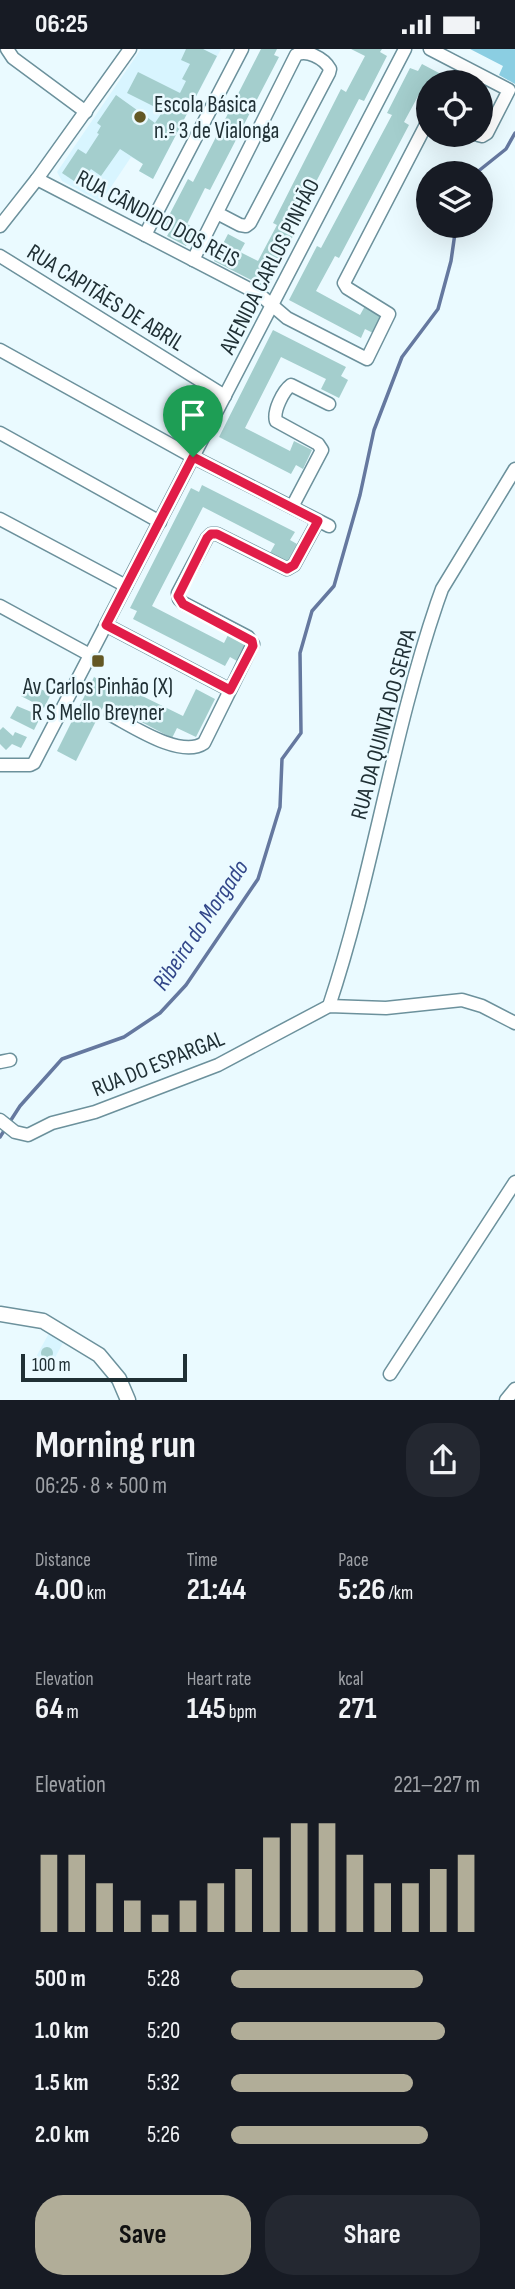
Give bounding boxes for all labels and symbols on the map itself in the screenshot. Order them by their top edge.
place label: Escola Básica n.º 3 de Vialonga [154,91,279,145]
marker: Escola Básica n.º 3 de Vialonga [132,109,148,125]
street label: RUA CÂNDIDO DOS REIS [71,164,244,274]
street label: AVENIDA CARLOS PINHÃO [213,174,326,360]
street label: RUA CAPITÃES DE ABRIL [22,238,190,358]
pin [163,385,223,457]
street label: RUA DA QUINTA DO SERPA [345,626,423,823]
marker: Av Carlos Pinhão (X) R S Mello Breyner [90,653,106,669]
place label: Av Carlos Pinhão (X) R S Mello Breyner [22,673,173,727]
water label: Ribeira do Morgado [146,854,255,996]
street label: RUA DO ESPARGAL [88,1025,229,1103]
scale bar [21,1351,187,1383]

